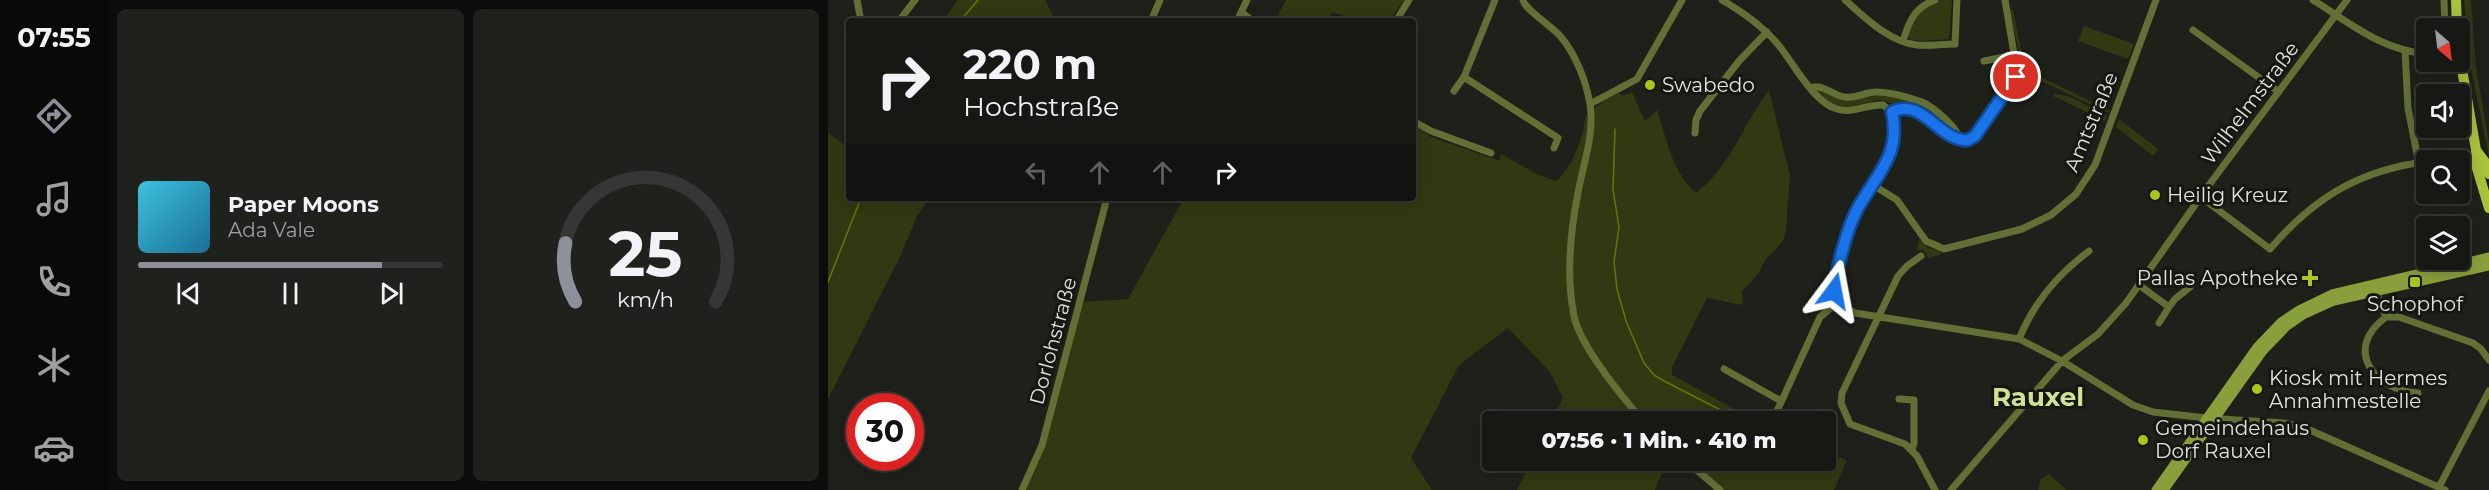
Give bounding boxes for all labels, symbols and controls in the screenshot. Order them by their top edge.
north arrow [2416,18,2470,72]
map controls [2416,18,2470,270]
text: 07:55 [17,21,91,54]
street label: Wilhelmstraße [2196,37,2304,169]
text: 220 m [963,38,1097,90]
icon: right [864,42,942,120]
pin [1990,51,2041,102]
icon: arrive [1999,60,2032,93]
street label: Amtstraße [2059,69,2123,175]
place label: Swabedo [1662,73,1755,97]
marker: Swabedo [1643,78,1657,92]
button: sound [2416,84,2470,138]
text: Hochstraße [963,90,1119,123]
icon: directions [33,95,75,137]
button: search [2416,150,2470,204]
icon: left [1020,156,1053,189]
icon: ahead [1083,156,1116,189]
icon: ahead [1146,156,1179,189]
icon: right [1209,156,1242,189]
icon: music [33,178,75,220]
place label: Heilig Kreuz [2167,183,2288,207]
marker: Heilig Kreuz [2148,188,2162,202]
text: Paper Moons [228,191,379,218]
text: 25 [609,216,683,292]
button: layers [2416,216,2470,270]
text: Ada Vale [228,218,315,242]
position arrow [1802,259,1866,323]
icon: phone [33,261,75,303]
place label: Pallas Apotheke [2137,266,2298,290]
marker: Pallas Apotheke [2303,271,2317,285]
street label: Dorlohstraße [1024,275,1082,407]
marker: Schophof [2408,275,2422,289]
icon: previous [172,277,205,310]
icon: pause [274,277,307,310]
icon: next [375,277,408,310]
text: km/h [617,286,674,312]
place label: Schophof [2367,292,2464,316]
icon: climate [33,344,75,386]
place label: Kiosk mit Hermes Annahmestelle [2269,366,2447,413]
district label: Rauxel [1992,381,2084,413]
marker: Kiosk mit Hermes Annahmestelle [2250,382,2264,396]
speed limit sign: 30 [846,393,924,471]
place label: Gemeindehaus Dorf Rauxel [2155,416,2309,463]
icon: car [33,427,75,469]
text: 07:56 · 1 Min. · 410 m [1541,427,1777,454]
marker: Gemeindehaus Dorf Rauxel [2136,433,2150,447]

